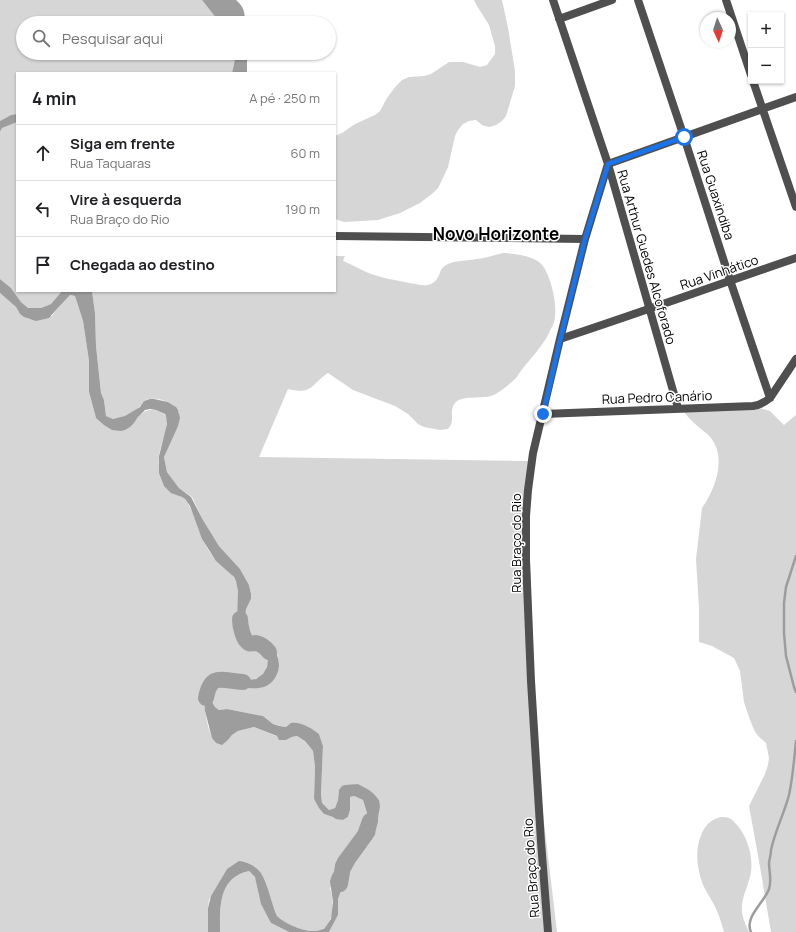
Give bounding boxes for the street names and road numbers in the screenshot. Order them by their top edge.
street label: Rua Guaxindiba [693,148,739,242]
street label: Rua Arthur Guedes Alcoforado [613,168,681,347]
street label: Rua Vinhático [677,250,761,294]
street label: Rua Pedro Canário [601,386,713,408]
street label: Rua Braço do Rio [507,493,525,593]
street label: Rua Braço do Rio [519,817,543,918]

